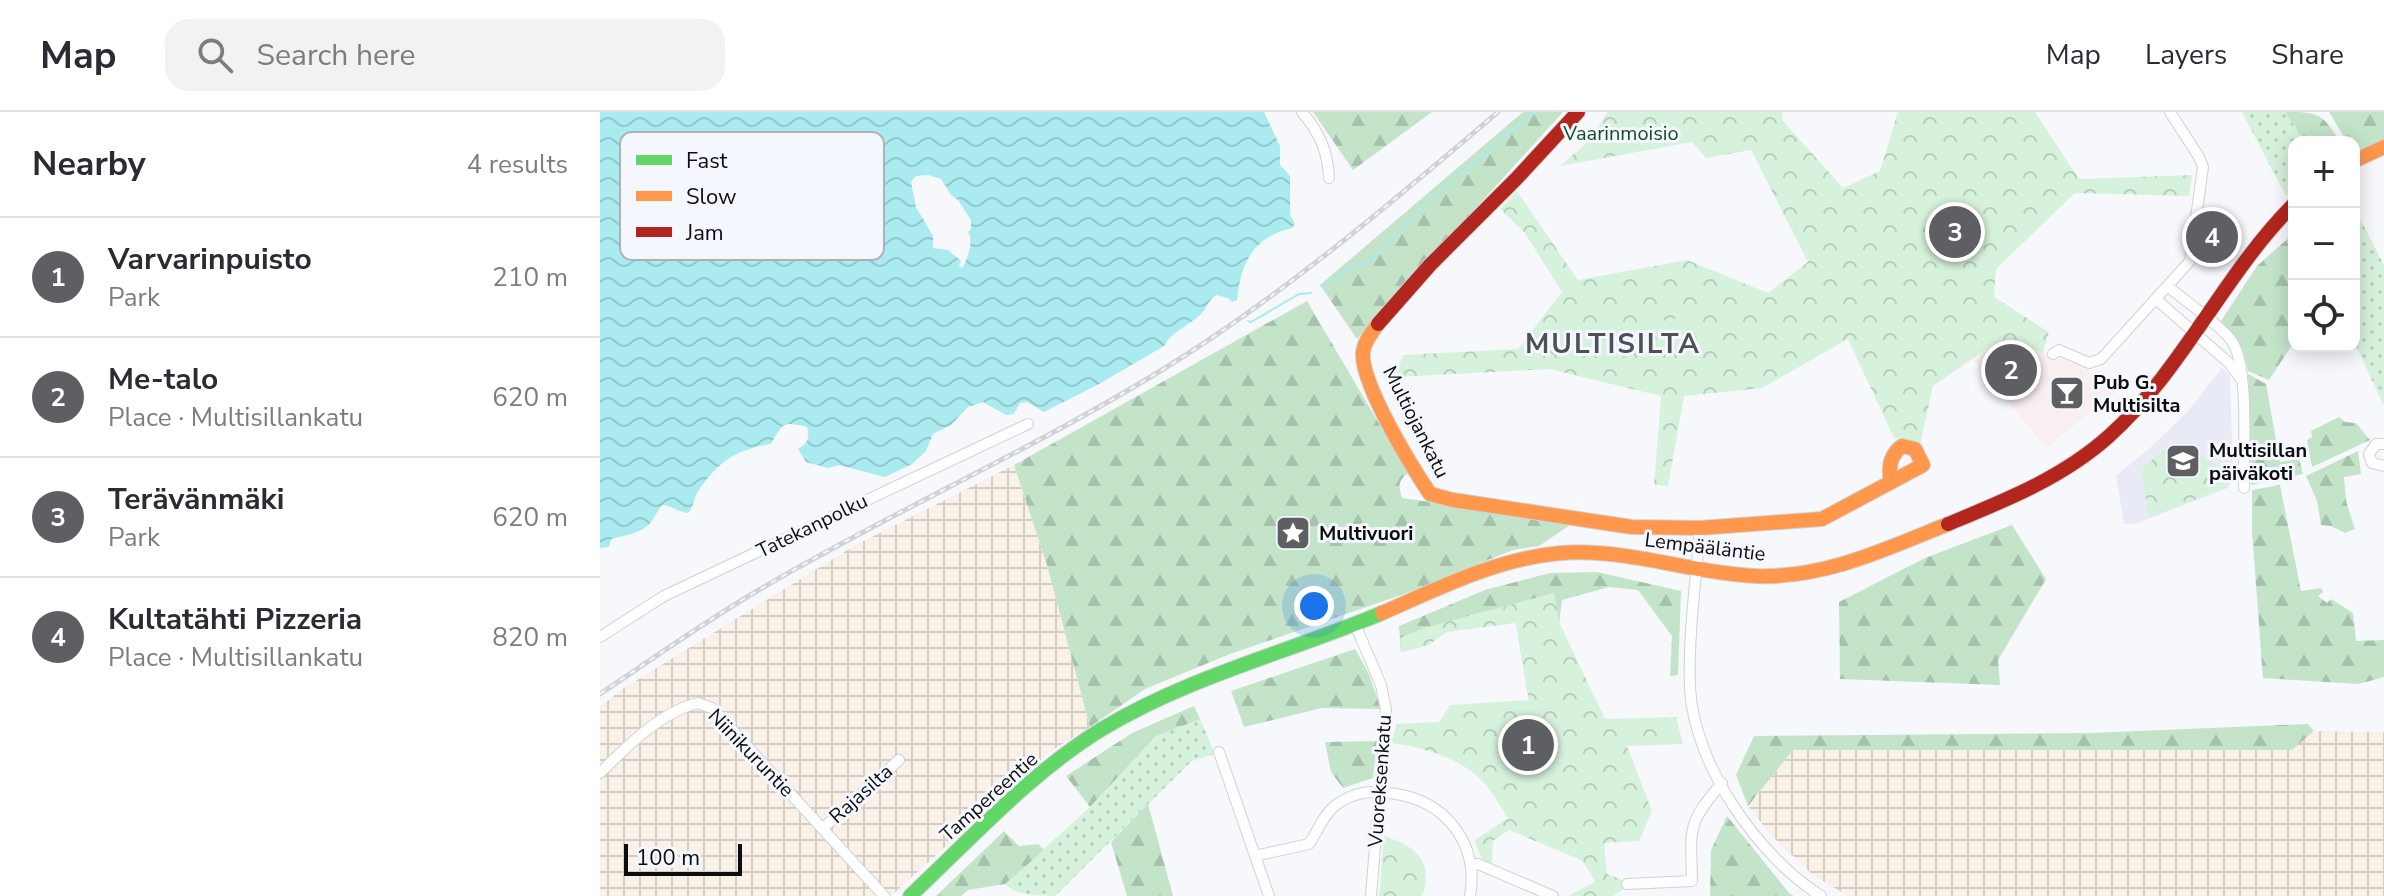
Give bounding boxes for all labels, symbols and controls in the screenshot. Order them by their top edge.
search box [165,19,725,91]
text: Map [40,30,117,81]
icon: search [193,33,237,77]
text: Search here [257,35,416,76]
text: Map [2046,36,2101,74]
text: Layers [2145,36,2227,74]
text: Share [2271,36,2344,74]
park label: Vaarinmoisio [1562,120,1679,147]
legend [620,132,884,260]
map controls [2288,136,2360,352]
button: + [2288,136,2360,208]
text: Nearby [32,141,146,187]
text: Fast [686,146,728,176]
text: 4 results [467,147,568,182]
text: Slow [686,182,737,212]
pin: 3 [1929,202,1981,262]
pin: 4 [2186,207,2238,267]
button: − [2288,208,2360,280]
text: Jam [685,218,724,248]
text: Varvarinpuisto [108,239,312,280]
text: 1 [50,260,66,295]
text: 210 m [492,260,568,295]
text: Park [108,280,160,315]
button: locate [2288,280,2360,352]
district label: MULTISILTA [1525,325,1701,363]
pin: 2 [1985,340,2037,400]
text: Me-talo [108,359,218,400]
street label: Multiojankatu [1376,361,1456,483]
place label: Pub G. Multisilta [2093,369,2180,419]
bar icon: Pub G. Multisilta [2048,374,2086,412]
text: 2 [50,380,66,415]
text: 620 m [492,380,568,415]
text: Place · Multisillankatu [108,400,363,435]
place label: Multisillan päiväkoti [2209,437,2307,487]
school or university icon: Multisillan päiväkoti [2164,442,2202,480]
text: Terävänmäki [108,479,284,520]
street label: Tatekanpolku [752,487,872,565]
text: 3 [50,500,66,535]
text: 620 m [492,500,568,535]
place icon: Multivuori [1274,514,1312,552]
text: Park [108,520,160,555]
place label: Multivuori [1319,520,1413,547]
street label: Lempääläntie [1643,526,1767,568]
your location [1294,586,1334,626]
text: Kultatähti Pizzeria [108,599,362,640]
text: 4 [50,620,66,655]
text: 820 m [492,620,568,655]
text: Place · Multisillankatu [108,640,363,675]
street label: Niinikuruntie [702,703,800,803]
street label: Vuoreksenkatu [1362,714,1398,849]
pin: 1 [1502,715,1554,775]
street label: Tampereentie [934,746,1044,848]
street label: Rajasilta [823,758,899,830]
scale bar [624,840,742,876]
text: 100 m [636,843,700,873]

